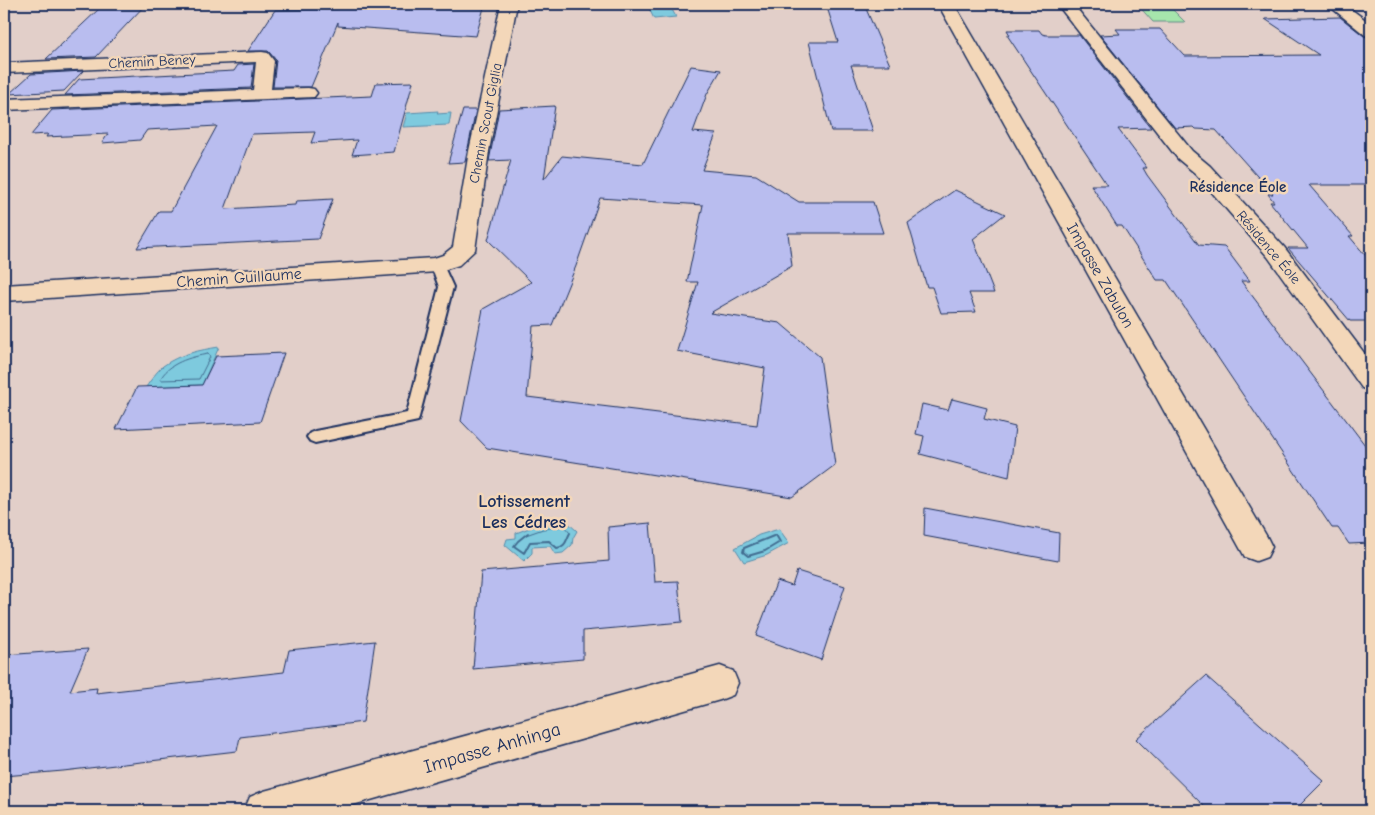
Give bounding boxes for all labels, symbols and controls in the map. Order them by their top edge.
street label: Chemin Beney [108,51,197,72]
street label: Chemin Scout Giglia [465,62,505,185]
district label: Résidence Éole [1190,177,1286,196]
street label: Résidence Éole [1233,207,1304,288]
street label: Impasse Zabulon [1063,220,1137,331]
street label: Chemin Guillaume [176,265,302,291]
district label: Lotissement Les Cédres [478,491,571,533]
street label: Impasse Anhinga [421,718,563,778]

